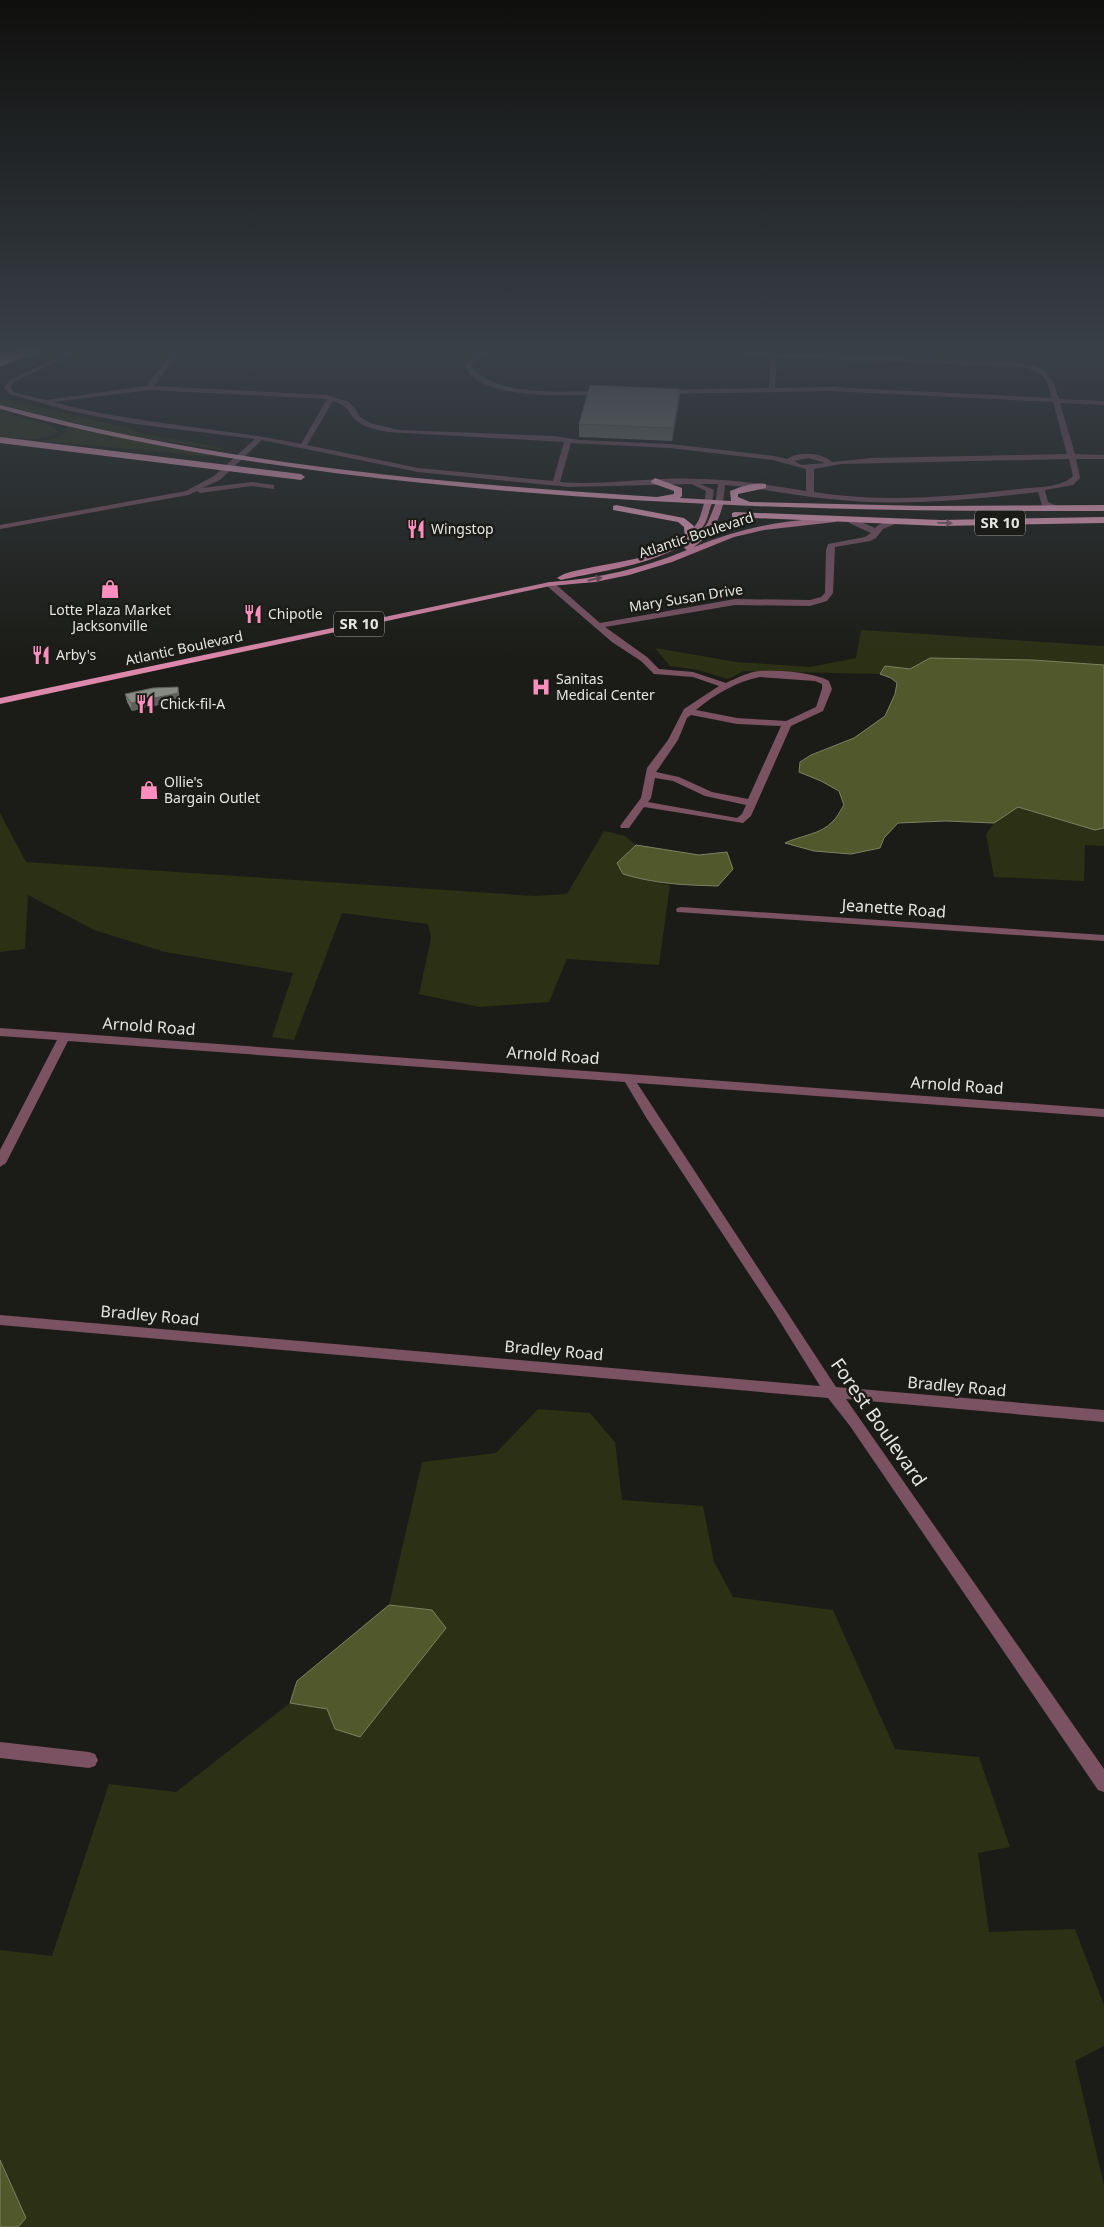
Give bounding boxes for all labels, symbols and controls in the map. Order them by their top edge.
street label: Atlantic Boulevard [636,507,756,562]
road number: SR 10 [975,510,1025,536]
restaurant icon: Wingstop [405,518,427,540]
place label: Wingstop [431,519,494,538]
one-way arrow [937,519,953,527]
one-way arrow [587,574,603,582]
shop icon: Lotte Plaza Market Jacksonville [99,578,121,600]
street label: Mary Susan Drive [628,579,744,616]
place label: Lotte Plaza Market Jacksonville [49,600,171,635]
restaurant icon: Chipotle [242,603,264,625]
place label: Chipotle [268,604,323,623]
road number: SR 10 [334,612,384,636]
street label: Atlantic Boulevard [123,626,244,669]
restaurant icon: Arby's [30,644,52,666]
place label: Arby's [56,645,96,664]
place label: Sanitas Medical Center [556,669,655,704]
hospital icon: Sanitas Medical Center [530,676,552,698]
restaurant icon: Chick-fil-A [134,693,156,715]
place label: Chick-fil-A [160,694,225,713]
place label: Ollie's Bargain Outlet [164,772,260,807]
shop icon: Ollie's Bargain Outlet [138,779,160,801]
street label: Jeanette Road [839,893,947,923]
street label: Arnold Road [102,1012,196,1040]
street label: Arnold Road [506,1041,600,1069]
street label: Arnold Road [910,1071,1004,1099]
street label: Bradley Road [100,1300,200,1330]
street label: Bradley Road [504,1335,604,1365]
street label: Forest Boulevard [825,1353,933,1491]
street label: Bradley Road [907,1371,1007,1401]

